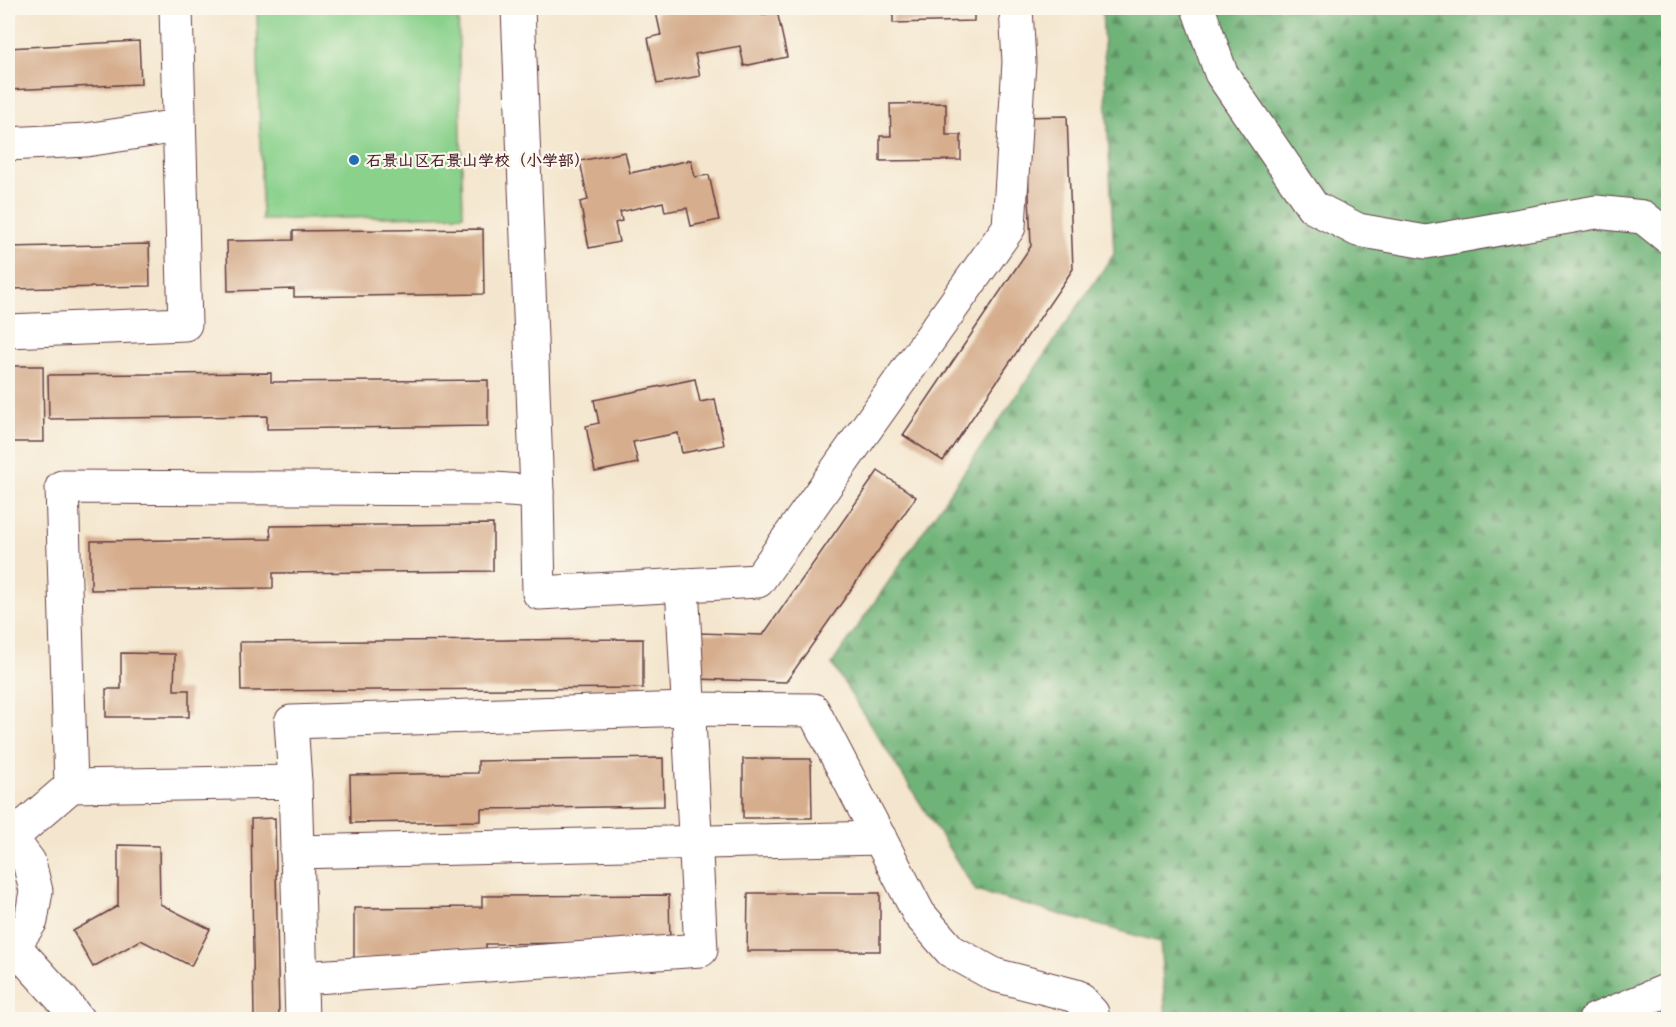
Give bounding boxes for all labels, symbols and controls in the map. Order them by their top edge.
place label: 石景山区石景山学校（小学部） [366,152,590,170]
marker: 石景山区石景山学校（小学部） [347,153,361,167]

